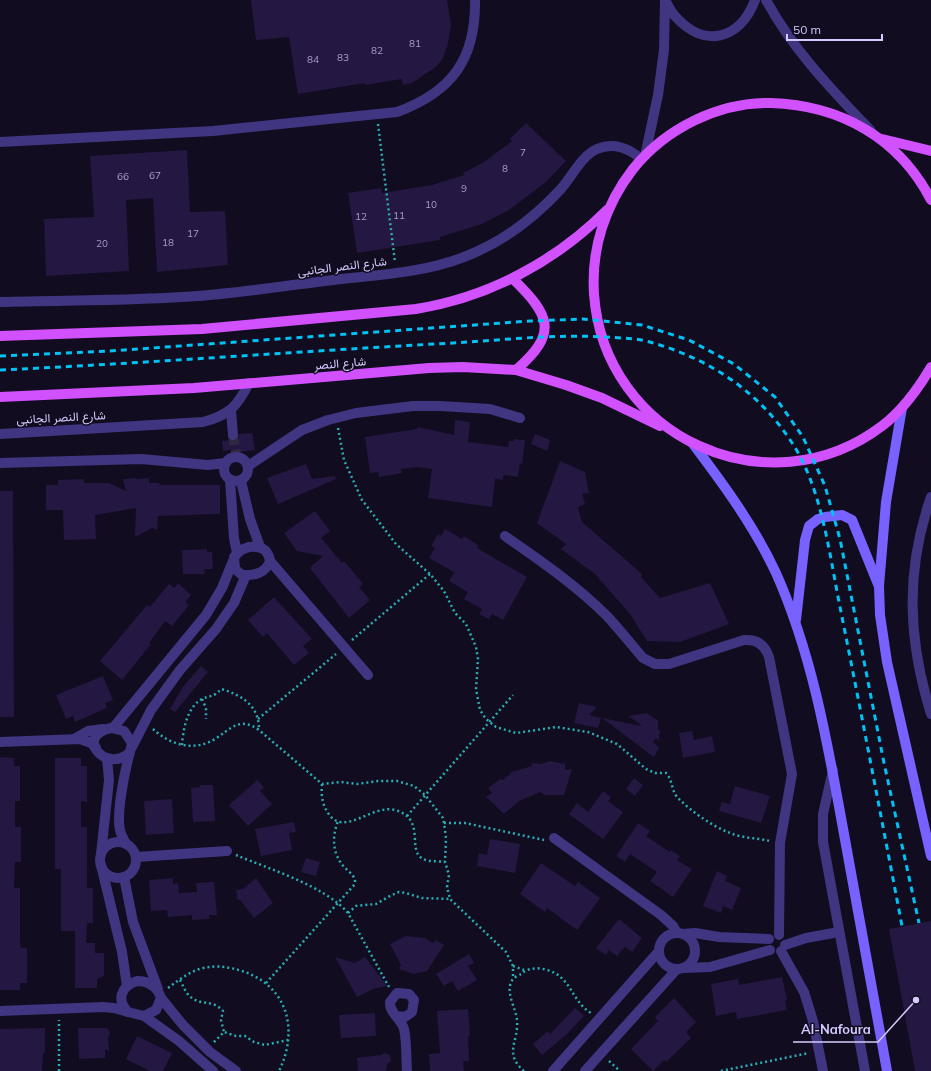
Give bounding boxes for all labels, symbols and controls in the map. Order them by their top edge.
scale bar [787,16,882,42]
text: 50 m [793,22,821,37]
house number: 81 [409,37,421,50]
house number: 82 [371,44,383,57]
house number: 83 [337,51,349,64]
house number: 84 [307,53,319,66]
house number: 7 [520,146,526,159]
house number: 8 [502,162,508,175]
house number: 67 [149,169,161,182]
house number: 66 [117,170,129,183]
house number: 9 [461,182,467,195]
house number: 10 [425,198,437,211]
house number: 11 [393,209,405,222]
house number: 12 [355,210,367,223]
house number: 17 [187,227,199,240]
house number: 18 [162,236,174,249]
house number: 20 [96,237,108,250]
street label: شارع النصر الجانبى [297,253,388,281]
street label: شارع النصر [312,353,367,375]
street label: شارع النصر الجانبى [16,407,106,429]
callout: Al-Nafoura [793,1017,878,1042]
text: Al-Nafoura [801,1021,871,1037]

